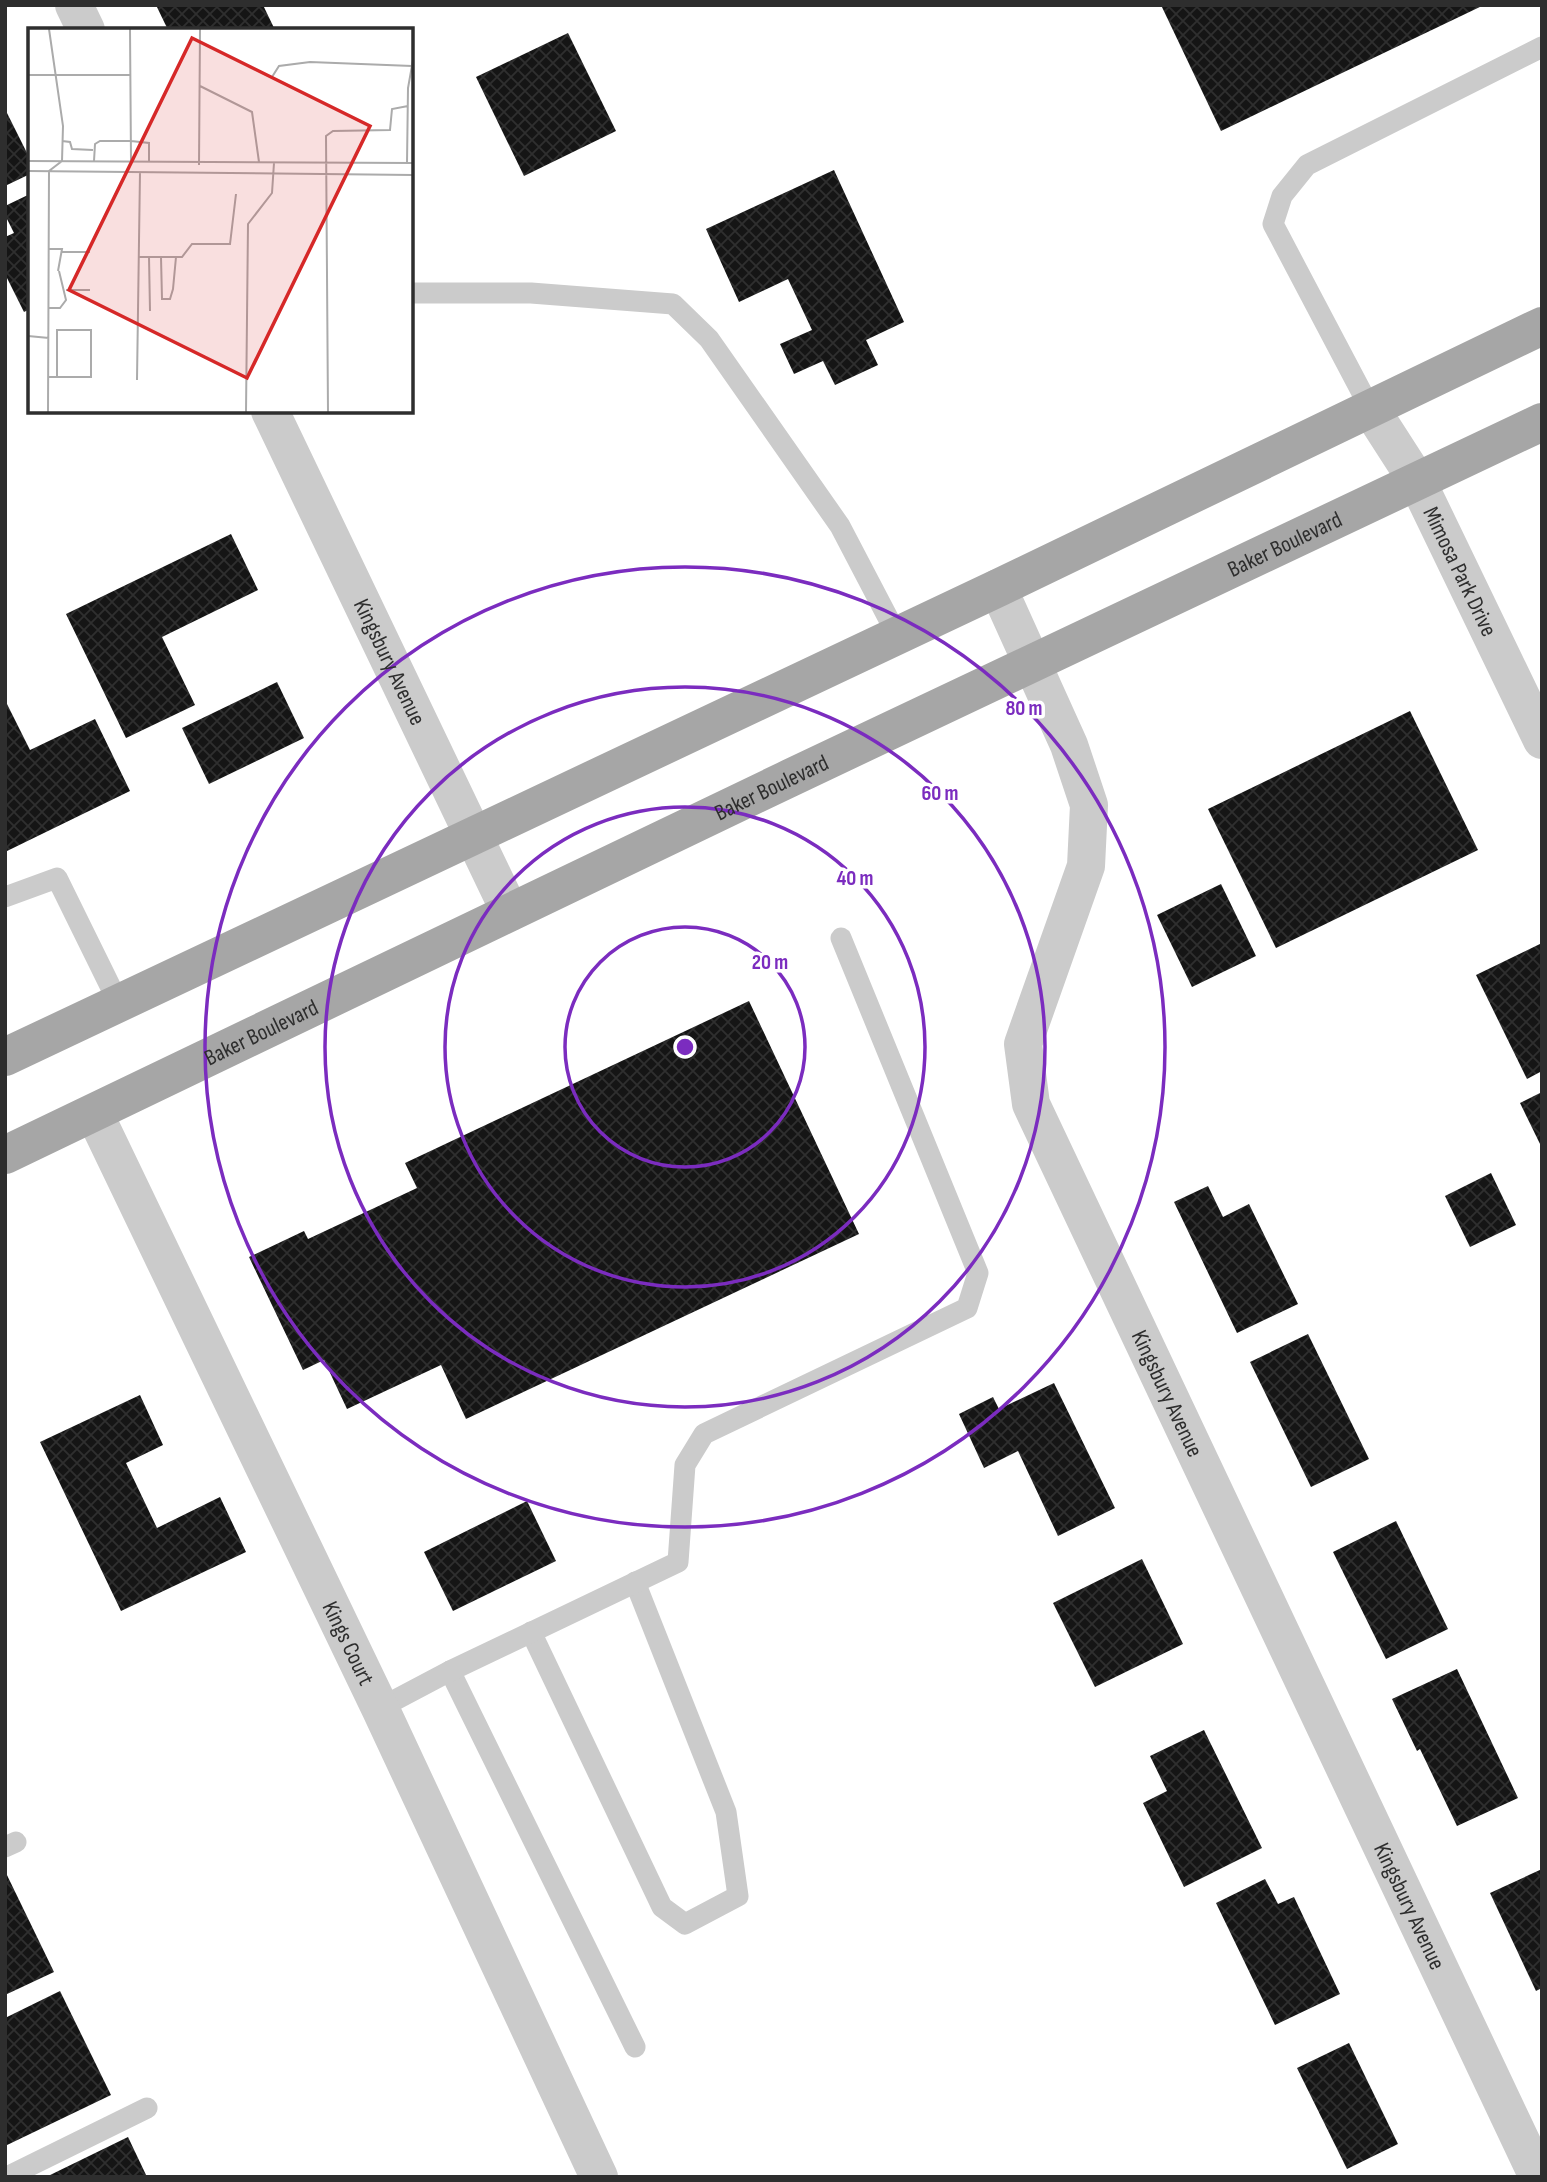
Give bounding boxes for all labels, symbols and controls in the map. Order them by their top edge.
inset map [28,28,413,413]
street label: Mimosa Park Drive [1416,502,1503,641]
street label: Baker Boulevard [1223,506,1347,584]
street label: Kingsbury Avenue [347,594,431,730]
text: 80 m [1005,696,1043,721]
street label: Baker Boulevard [710,749,833,827]
text: 60 m [921,781,959,806]
text: 40 m [837,866,873,891]
text: 20 m [752,950,788,975]
street label: Baker Boulevard [200,994,323,1072]
centre of rings [673,1035,697,1059]
street label: Kingsbury Avenue [1125,1326,1209,1462]
street label: Kings Court [316,1597,380,1690]
street label: Kingsbury Avenue [1367,1839,1451,1974]

